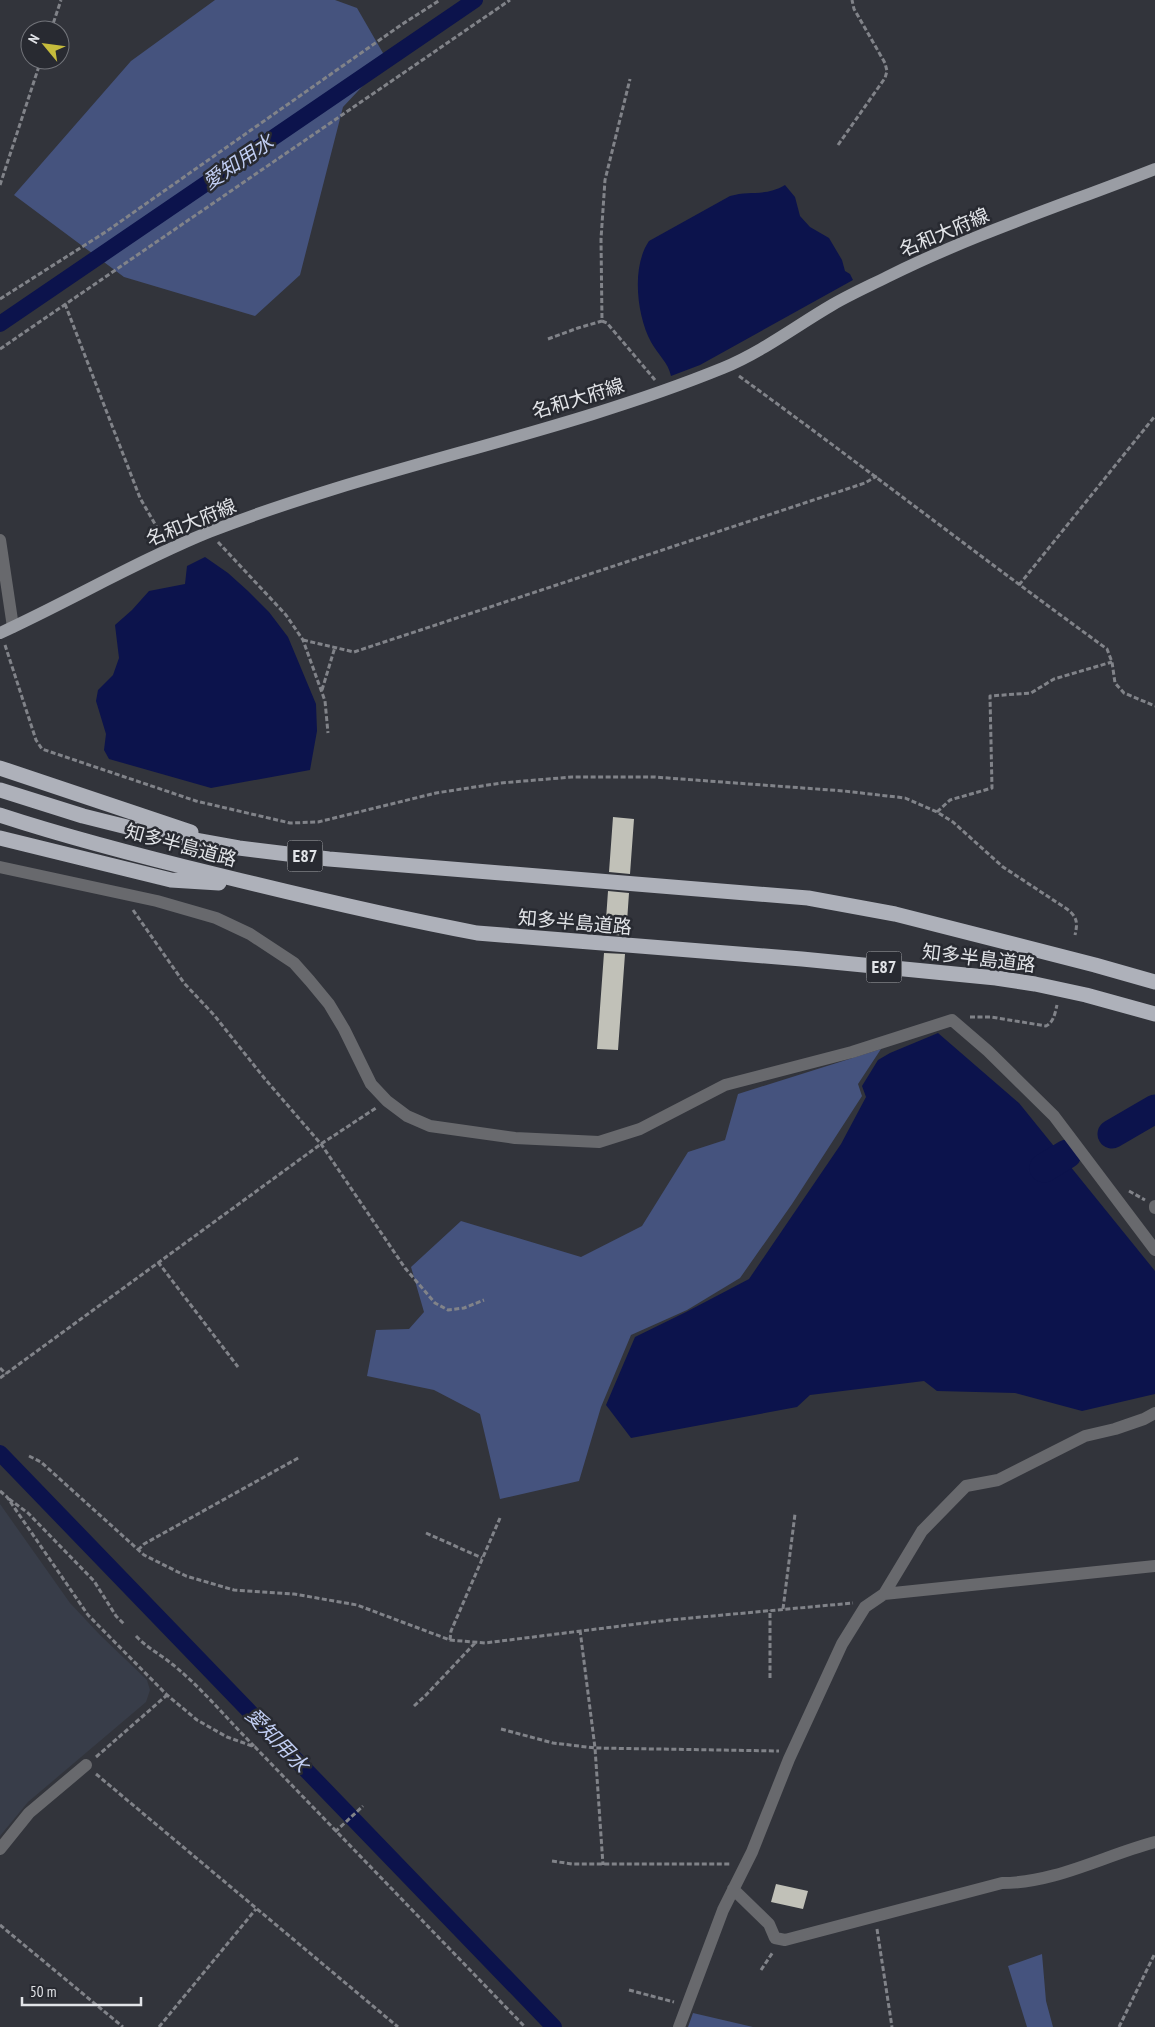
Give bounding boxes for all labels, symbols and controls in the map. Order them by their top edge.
north arrow [20,20,70,70]
text: N [24,31,43,46]
water label: 愛知用水 [198,128,280,195]
street label: 名和大府線 [896,202,992,262]
street label: 名和大府線 [529,373,627,423]
street label: 名和大府線 [142,493,240,551]
street label: 知多半島道路 [123,819,239,871]
road number: E87 [288,840,322,871]
street label: 知多半島道路 [517,905,633,939]
street label: 知多半島道路 [921,939,1037,977]
road number: E87 [866,952,902,982]
water label: 愛知用水 [240,1702,316,1779]
scale bar [22,1974,141,2006]
text: 50 m [30,1982,56,2001]

